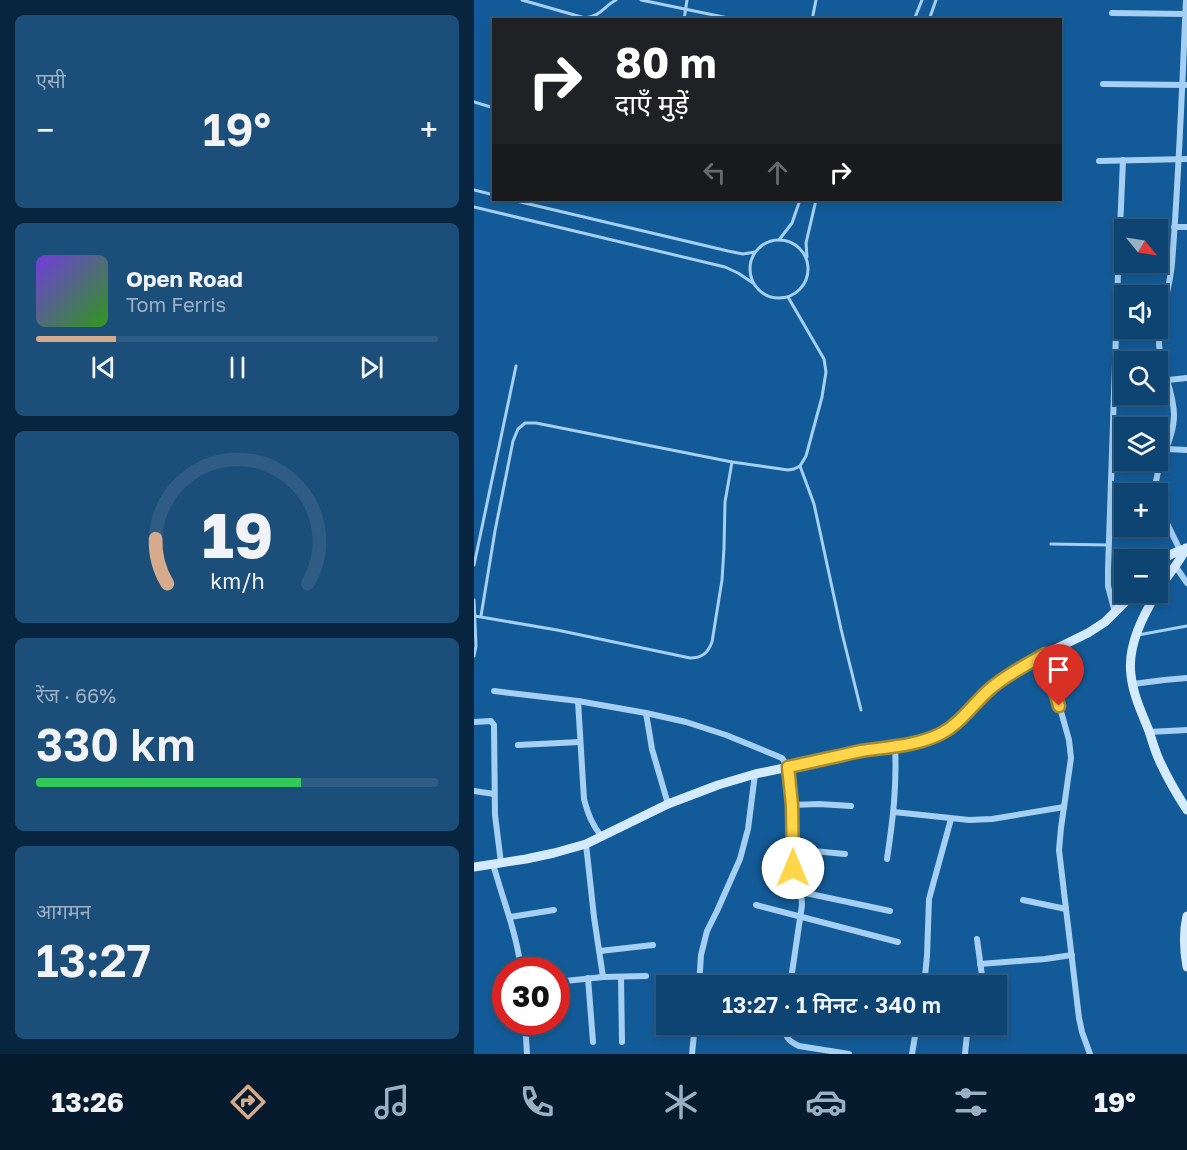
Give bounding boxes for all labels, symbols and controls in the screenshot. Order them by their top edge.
text: 80 m [615,37,716,87]
icon: right [516,42,594,120]
text: एसी [36,68,66,92]
text: दाएँ मुड़ें [615,88,689,120]
text: 19° [203,102,271,156]
text: − [36,110,54,149]
text: + [420,110,438,149]
icon: left [698,156,731,189]
icon: ahead [761,156,794,189]
icon: right [824,156,857,189]
north arrow [1114,219,1168,273]
map controls [1114,219,1168,603]
text: Open Road [126,265,243,292]
button: sound [1114,285,1168,339]
text: Tom Ferris [126,292,226,316]
icon: previous [87,351,120,384]
icon: pause [221,351,254,384]
icon: next [355,351,388,384]
button: search [1114,351,1168,405]
button: layers [1114,417,1168,471]
button: + [1114,483,1168,537]
text: 19 [201,497,273,572]
button: − [1114,549,1168,603]
text: km/h [210,568,264,594]
pin [1033,644,1084,706]
icon: arrive [1042,653,1075,686]
text: रेंज · 66% [36,683,116,707]
text: 330 km [36,717,196,771]
position arrow [761,836,825,900]
text: आगमन [36,899,91,923]
text: 13:27 [36,933,151,987]
speed limit sign: 30 [492,957,570,1035]
text: 13:27 · 1 मिनट · 340 m [722,991,941,1018]
icon: directions [227,1081,269,1123]
icon: music [371,1081,413,1123]
icon: phone [516,1081,558,1123]
icon: climate [660,1081,702,1123]
icon: car [805,1081,847,1123]
icon: filters [950,1081,992,1123]
text: 13:26 [51,1086,124,1118]
text: 19° [1094,1086,1136,1118]

